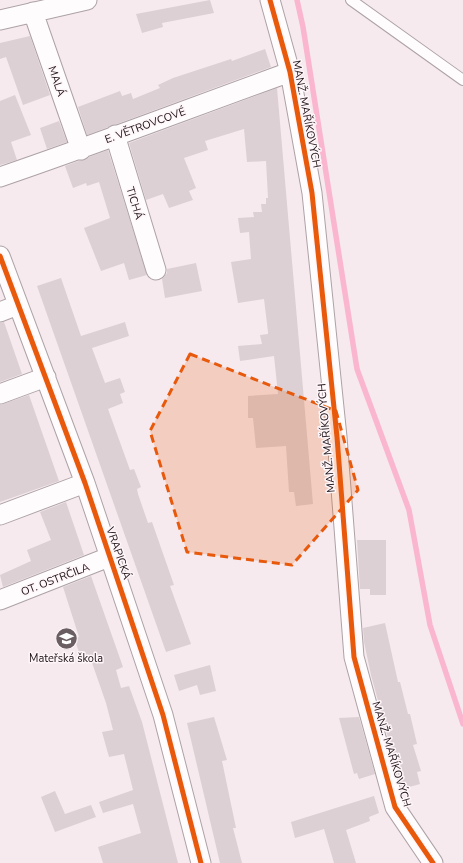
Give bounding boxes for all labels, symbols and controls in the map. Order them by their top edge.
street label: MANŽ. MAŘÍKOVÝCH [289,59,325,169]
street label: MALÁ [44,64,70,98]
street label: E. VĚTROVCOVÉ [102,103,188,147]
street label: TICHÁ [122,185,148,221]
street label: MANŽ. MAŘÍKOVÝCH [313,383,339,493]
street label: VRAPICKÁ [102,524,135,581]
street label: OT. OSTRČILA [18,559,92,599]
school or university icon: Mateřská škola [53,625,79,651]
place label: Mateřská škola [29,651,103,666]
street label: MANŽ. MAŘÍKOVÝCH [368,699,416,809]

